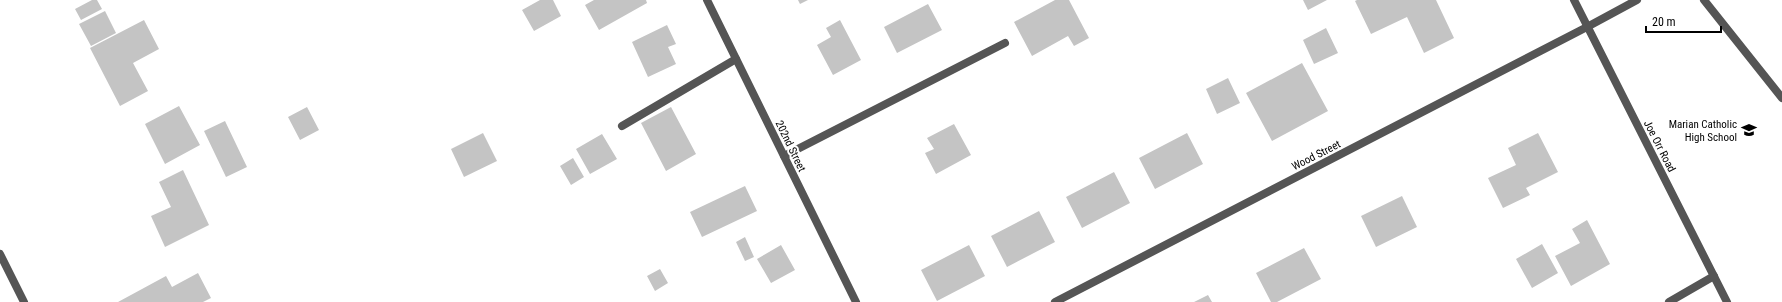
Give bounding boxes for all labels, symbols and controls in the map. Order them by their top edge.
scale bar [1646,8,1721,34]
text: 20 m [1652,15,1676,29]
street label: 202nd Street [773,118,809,174]
street label: Joe Orr Road [1641,118,1678,174]
place label: Marian Catholic High School [1669,118,1737,144]
school or university icon: Marian Catholic High School [1740,121,1758,139]
street label: Wood Street [1290,138,1343,173]

